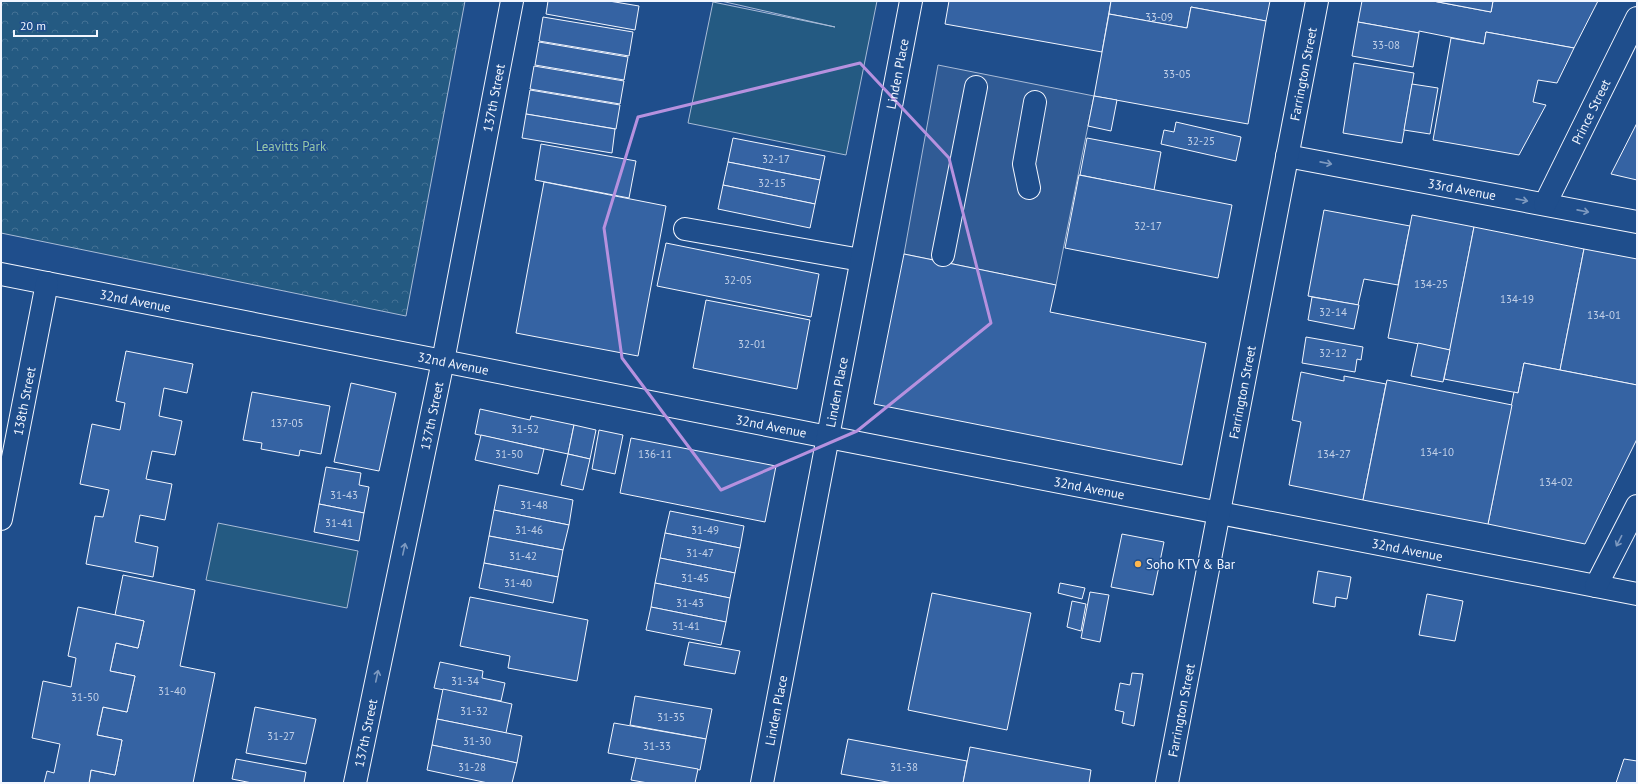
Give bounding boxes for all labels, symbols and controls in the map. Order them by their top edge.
house number: 33-09 [1145,10,1173,24]
scale bar [14,12,97,38]
text: 20 m [20,18,46,33]
street label: Farrington Street [1286,25,1320,122]
street label: Linden Place [882,37,912,110]
house number: 33-08 [1372,38,1400,52]
street label: 137th Street [479,62,508,133]
house number: 33-05 [1163,67,1191,81]
street label: Prince Street [1567,76,1614,147]
house number: 32-25 [1187,134,1215,148]
park label: Leavitts Park [256,138,327,155]
house number: 32-17 [762,152,790,166]
one-way arrow [1319,159,1332,167]
street label: 33rd Avenue [1426,174,1498,204]
house number: 32-15 [758,176,786,190]
one-way arrow [1516,196,1529,204]
one-way arrow [1576,208,1589,216]
house number: 32-17 [1134,219,1162,233]
house number: 32-05 [724,273,752,287]
house number: 134-25 [1414,277,1448,291]
street label: 32nd Avenue [98,285,172,316]
house number: 134-19 [1500,292,1534,306]
house number: 32-14 [1319,305,1347,319]
house number: 134-01 [1587,308,1621,322]
house number: 32-01 [738,337,766,351]
street label: Farrington Street [1225,343,1259,440]
house number: 32-12 [1319,346,1347,360]
street label: 32nd Avenue [416,348,490,378]
street label: Linden Place [821,355,852,429]
street label: 138th Street [9,365,39,437]
street label: 137th Street [416,380,447,452]
street label: 32nd Avenue [734,410,808,441]
house number: 137-05 [270,416,304,430]
house number: 31-52 [511,422,539,436]
house number: 134-10 [1420,445,1454,459]
house number: 31-50 [495,447,523,461]
house number: 136-11 [638,447,672,461]
house number: 134-27 [1317,447,1351,461]
street label: 32nd Avenue [1052,472,1126,503]
house number: 134-02 [1539,475,1573,489]
house number: 31-43 [330,488,358,502]
house number: 31-48 [520,498,548,512]
house number: 31-41 [325,516,353,530]
house number: 31-46 [515,523,543,537]
house number: 31-49 [691,523,719,537]
street label: 32nd Avenue [1370,534,1444,565]
one-way arrow [1615,535,1622,547]
one-way arrow [400,543,408,556]
house number: 31-47 [686,546,714,560]
house number: 31-42 [509,549,537,563]
place label: Soho KTV & Bar [1146,556,1236,573]
marker: Soho KTV & Bar [1133,559,1143,569]
house number: 31-45 [681,571,709,585]
house number: 31-40 [504,576,532,590]
house number: 31-43 [676,596,704,610]
house number: 31-41 [672,619,700,633]
street label: Farrington Street [1164,662,1198,758]
one-way arrow [374,670,382,683]
house number: 31-34 [451,674,479,688]
street label: Linden Place [761,674,791,747]
house number: 31-40 [158,684,186,698]
house number: 31-50 [71,690,99,704]
street label: 137th Street [350,697,381,769]
house number: 31-32 [460,704,488,718]
house number: 31-35 [657,710,685,724]
house number: 31-27 [267,729,295,743]
house number: 31-30 [463,734,491,748]
house number: 31-33 [643,739,671,753]
house number: 31-28 [458,760,486,774]
house number: 31-38 [890,760,918,774]

